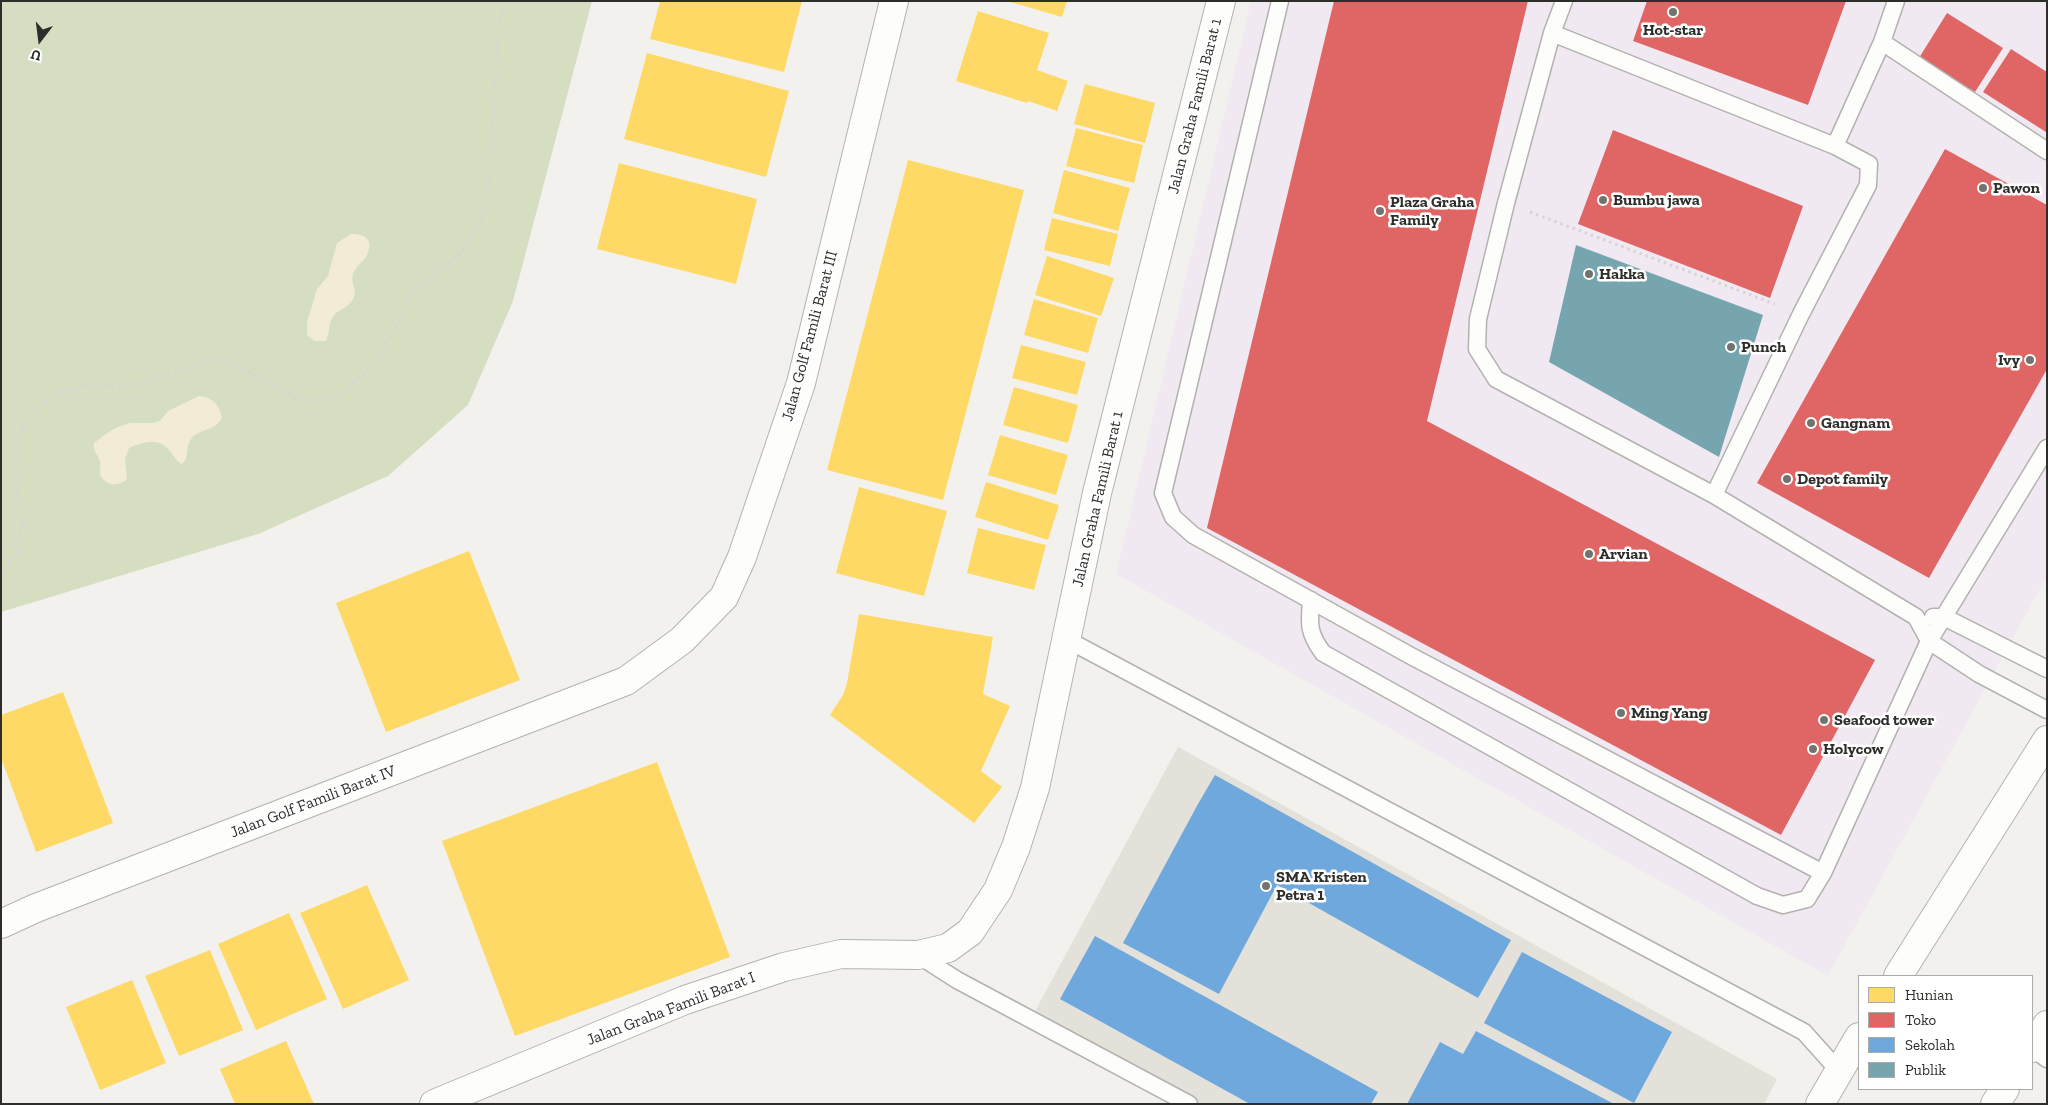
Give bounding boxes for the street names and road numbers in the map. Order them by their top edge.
street label: Jalan Graha Famili Barat 1 [1164,16,1226,196]
street label: Jalan Golf Famili Barat III [778,249,842,423]
street label: Jalan Graha Famili Barat 1 [1068,409,1128,589]
street label: Jalan Golf Famili Barat IV [228,762,398,842]
street label: Jalan Graha Famili Barat I [584,968,758,1050]

